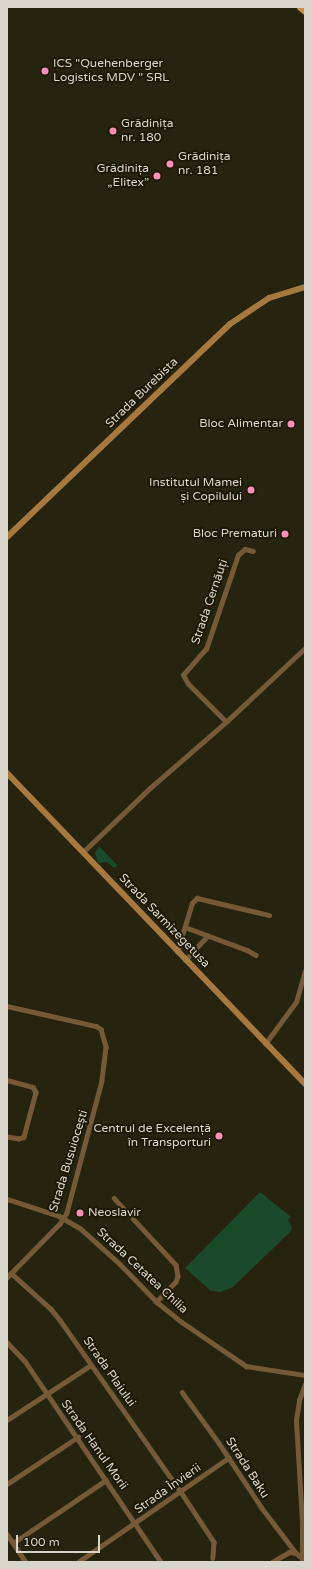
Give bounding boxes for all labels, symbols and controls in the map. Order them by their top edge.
place label: ICS "Quehenberger Logistics MDV " SRL [53,57,169,85]
marker: ICS "Quehenberger Logistics MDV " SRL [40,66,50,76]
place label: Grădinița nr. 180 [121,117,174,145]
marker: Grădinița nr. 180 [108,126,118,136]
place label: Grădinița nr. 181 [178,150,231,178]
marker: Grădinița nr. 181 [165,159,175,169]
place label: Grădinița „Elitex” [96,162,149,190]
marker: Grădinița „Elitex” [152,171,162,181]
street label: Strada Burebista [103,355,181,431]
place label: Bloc Alimentar [199,417,283,431]
marker: Bloc Alimentar [286,419,296,429]
place label: Institutul Mamei și Copilului [149,476,242,504]
marker: Institutul Mamei și Copilului [245,484,257,496]
place label: Bloc Prematuri [193,527,277,541]
marker: Bloc Prematuri [280,529,290,539]
street label: Strada Cernăuți [189,558,231,646]
street label: Strada Sarmizegetusa [115,871,213,971]
street label: Strada Busuiocești [47,1108,91,1214]
place label: Centrul de Excelență în Transporturi [93,1122,211,1150]
marker: Centrul de Excelență în Transporturi [214,1131,224,1141]
place label: Neoslavir [88,1206,141,1220]
marker: Neoslavir [75,1208,85,1218]
street label: Strada Cetatea Chilia [94,1225,190,1317]
street label: Strada Plaiului [80,1334,138,1410]
street label: Strada Hanul Morii [58,1397,130,1493]
street label: Strada Baku [222,1435,272,1501]
street label: Strada Învierii [132,1461,204,1517]
scale bar [18,1527,102,1553]
text: 100 m [23,1535,60,1549]

